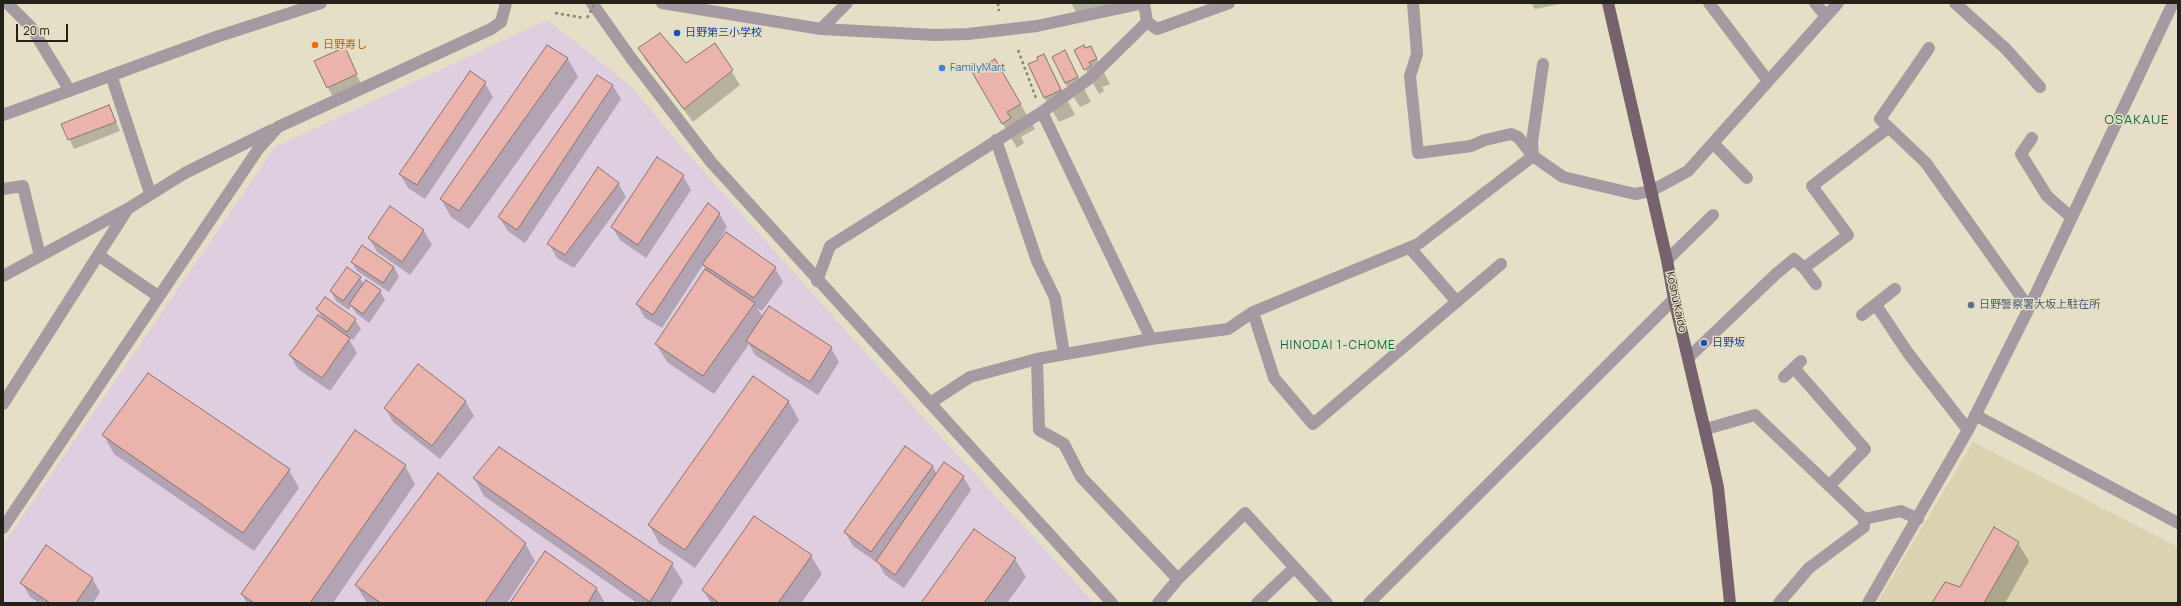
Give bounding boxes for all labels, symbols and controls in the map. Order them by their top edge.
scale bar [18,16,70,42]
text: 20 m [23,22,50,39]
place label: 日野第三小学校 [685,26,762,40]
marker: 日野第三小学校 [672,28,682,38]
place label: 日野寿し [323,38,367,52]
marker: 日野寿し [310,40,320,50]
place label: FamilyMart [950,61,1005,75]
marker: FamilyMart [937,63,947,73]
district label: OSAKAUE [2105,112,2169,128]
street label: Koshu Kaido [1663,270,1689,334]
place label: 日野警察署大坂上駐在所 [1979,298,2100,312]
marker: 日野警察署大坂上駐在所 [1966,300,1976,310]
place label: 日野坂 [1712,336,1745,350]
marker: 日野坂 [1699,338,1709,348]
district label: HINODAI 1-CHOME [1280,339,1396,353]

